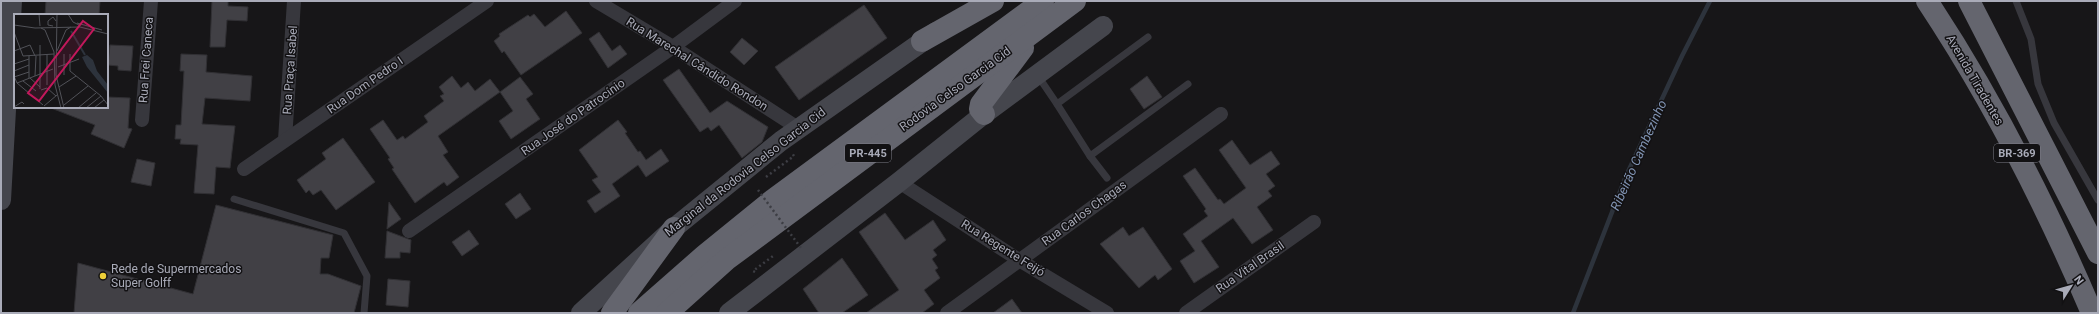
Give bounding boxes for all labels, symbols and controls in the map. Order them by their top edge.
inset map [14,14,108,108]
street label: Rua Marechal Cândido Rondon [624,14,770,114]
street label: Rua Frei Caneca [136,16,156,104]
street label: Rua Praça Isabel [280,25,300,115]
street label: Avenida Tiradentes [1943,32,2007,128]
street label: Rodovia Celso Garcia Cid [897,44,1013,134]
street label: Rua Dom Pedro I [324,54,406,116]
street label: Rua José do Patrocínio [518,76,628,158]
water label: Ribeirão Cambezinho [1607,98,1670,213]
street label: Marginal da Rodovia Celso Garcia Cid [662,105,828,239]
road number: PR-445 [845,144,891,162]
road number: BR-369 [1994,144,2040,162]
street label: Rua Carlos Chagas [1039,178,1129,248]
street label: Rua Regente Feijó [959,217,1047,279]
street label: Rua Vital Brasil [1213,238,1287,296]
place label: Rede de Supermercados Super Golff [111,262,241,290]
north arrow [2051,266,2091,306]
marker: Rede de Supermercados Super Golff [98,271,108,281]
text: N [2071,273,2086,287]

